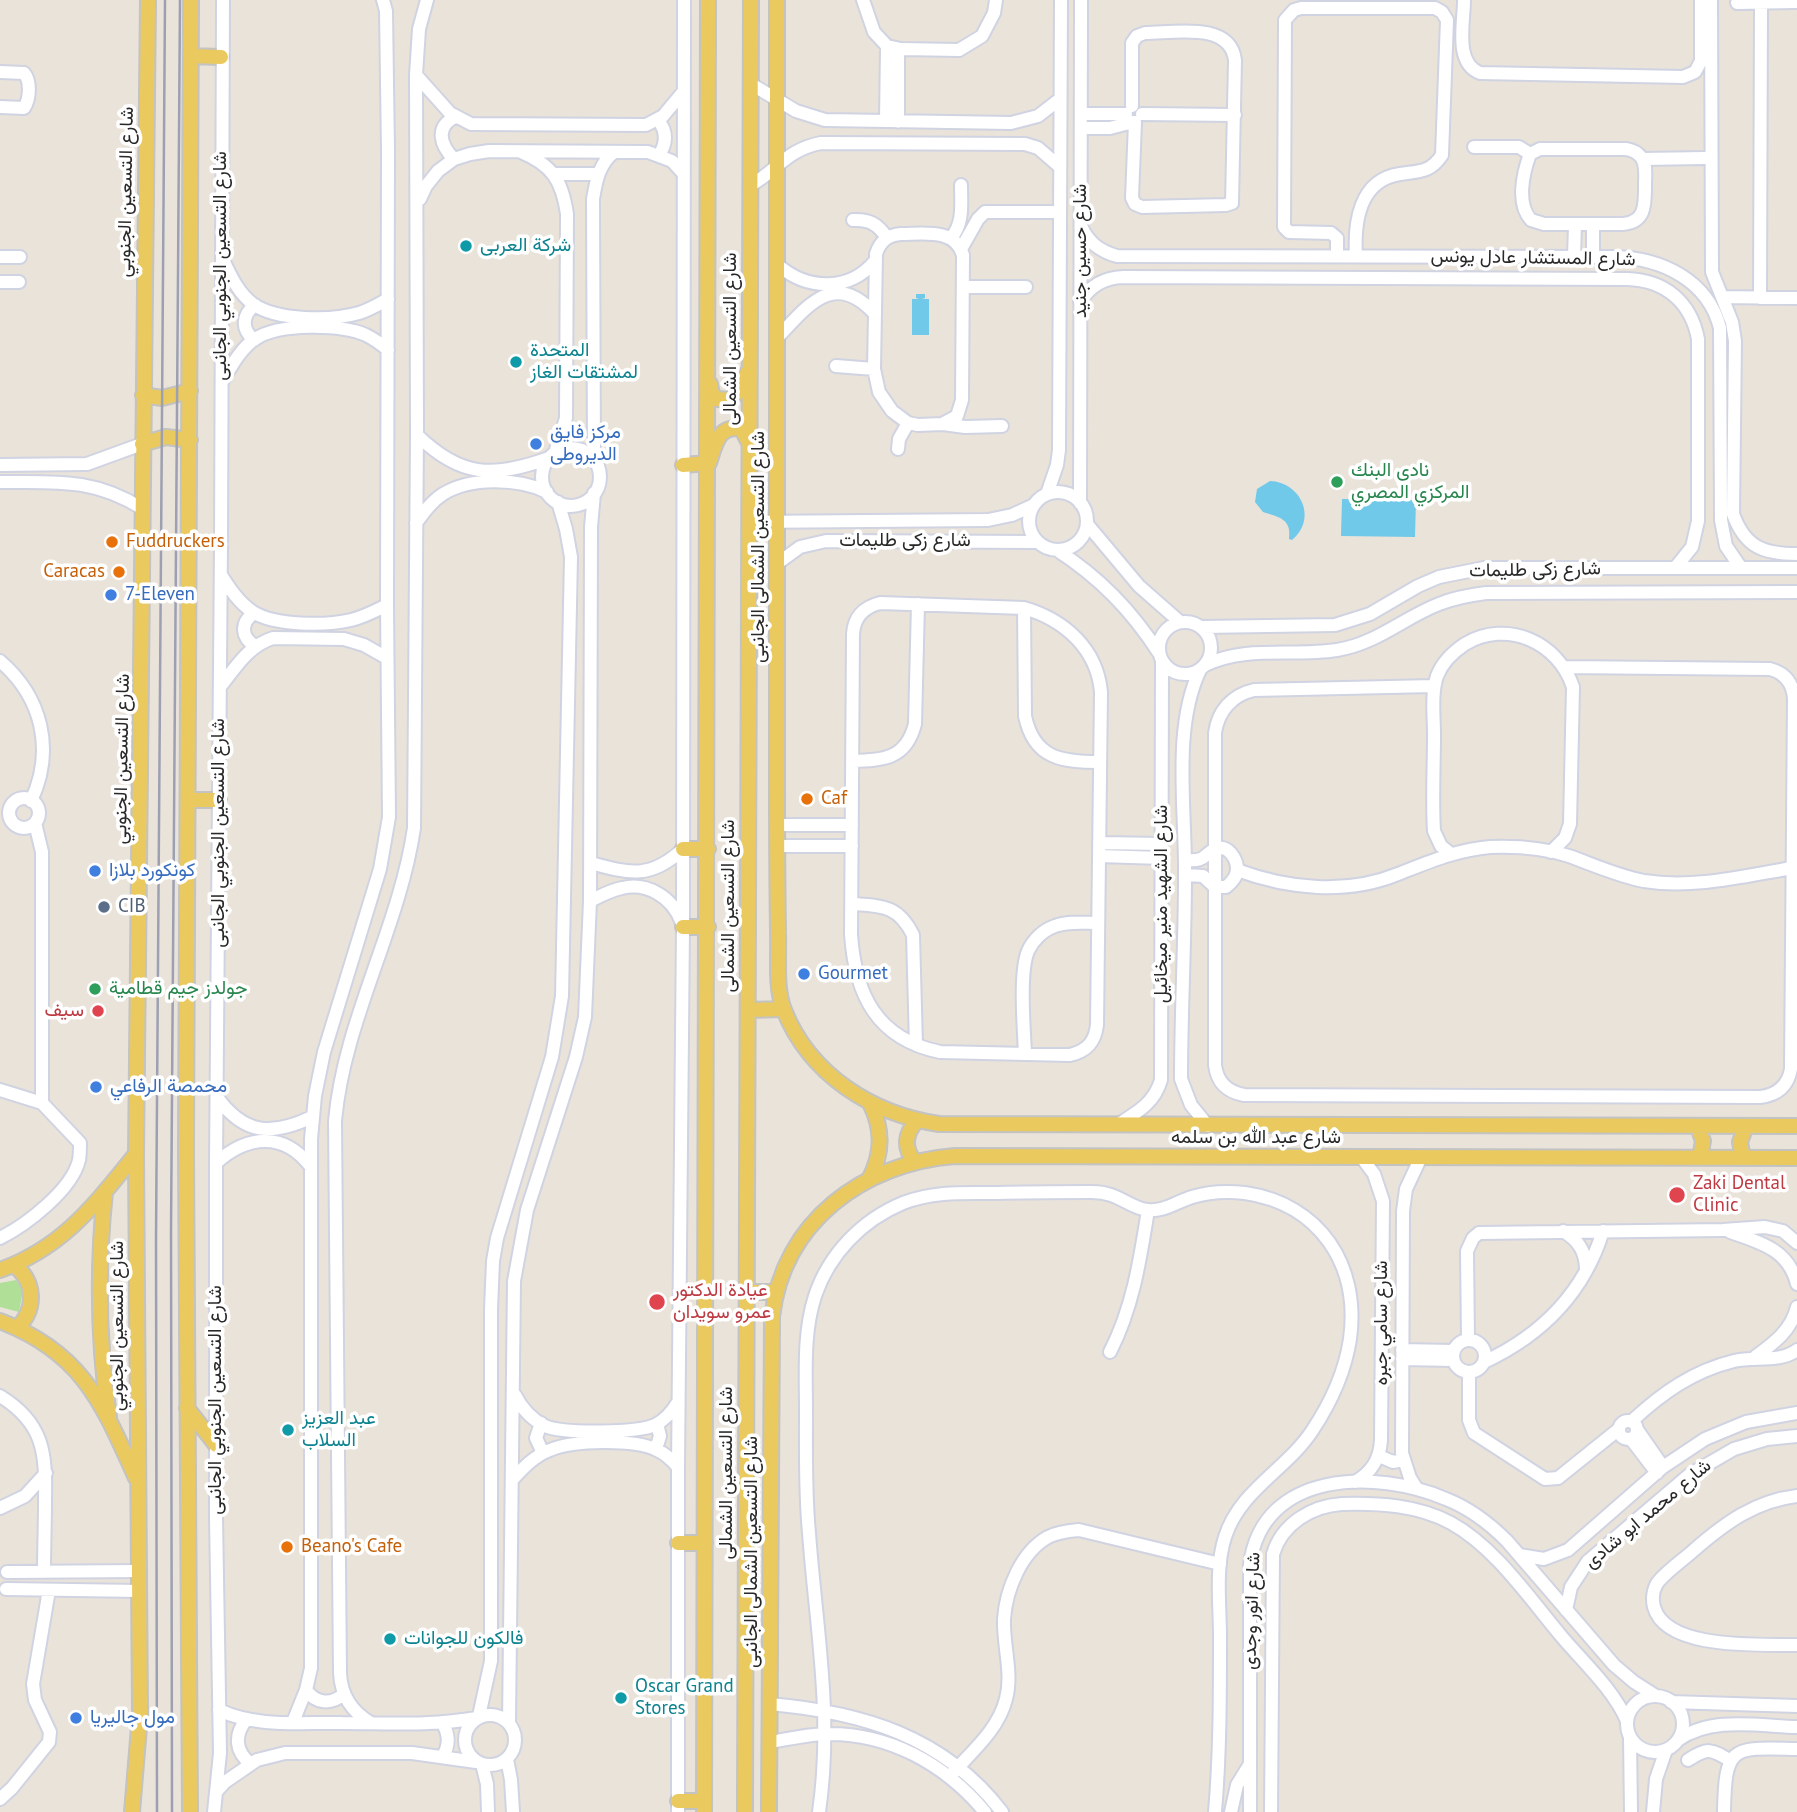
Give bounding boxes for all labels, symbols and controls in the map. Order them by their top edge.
street label: شارع التسعين الجنوبي [113,107,139,277]
street label: شارع التسعين الجنوبي الجانبى [210,151,232,381]
street label: شارع حسين جنيد [1070,184,1092,318]
place label: شركة العربى [480,235,571,257]
marker: شركة العربى [458,238,474,254]
street label: شارع المستشار عادل يونس [1430,245,1636,271]
street label: شارع التسعين الشمالى [720,253,742,425]
place label: المتحدة لمشتقات الغاز [530,340,638,384]
marker: المتحدة لمشتقات الغاز [508,354,524,370]
place label: مركز فايق الديروطى [550,422,621,466]
street label: شارع التسعين الشمالى الجانبى [748,431,770,663]
marker: مركز فايق الديروطى [528,436,544,452]
place label: نادي البنك المركزي المصري [1351,460,1469,504]
marker: نادي البنك المركزي المصري [1329,474,1345,490]
street label: شارع زكى طليمات [839,530,971,552]
place label: Fuddruckers [126,531,225,553]
marker: Fuddruckers [104,534,120,550]
street label: شارع زكى طليمات [1469,557,1601,583]
place label: Caracas [43,561,105,583]
marker: Caracas [111,564,127,580]
place label: 7-Eleven [125,584,195,606]
marker: 7-Eleven [103,587,119,603]
street label: شارع التسعين الجنوبي [109,674,135,844]
street label: شارع التسعين الجنوبي الجانبى [208,718,230,948]
place label: Caf [821,788,847,810]
marker: Caf [799,791,815,807]
street label: شارع الشهيد منير ميخائيل [1151,805,1173,1003]
street label: شارع التسعين الشمالى [718,820,740,992]
place label: كونكورد بلازا [109,860,195,882]
marker: كونكورد بلازا [87,863,103,879]
place label: CIB [118,896,145,918]
marker: CIB [96,899,112,915]
place label: Gourmet [818,963,888,985]
marker: Gourmet [796,966,812,982]
place label: جولدز جيم قطامية [109,978,247,1000]
marker: جولدز جيم قطامية [87,981,103,997]
place label: سيف [44,1000,84,1022]
marker: سيف [90,1003,106,1019]
place label: محمصة الرفاعي [110,1076,227,1098]
marker: محمصة الرفاعي [88,1079,104,1095]
street label: شارع عبد الله بن سلمه [1171,1127,1341,1149]
place label: Zaki Dental Clinic [1693,1173,1786,1217]
marker: Zaki Dental Clinic [1667,1185,1687,1205]
street label: شارع التسعين الجنوبي [107,1241,129,1411]
street label: شارع سامي جبره [1371,1260,1393,1386]
place label: عيادة الدكتور عمرو سويدان [673,1280,771,1324]
street label: شارع التسعين الجنوبي الجانبى [205,1285,227,1515]
marker: عيادة الدكتور عمرو سويدان [647,1292,667,1312]
street label: شارع التسعين الشمالى [716,1387,738,1559]
place label: عبد العزيز السلاب [302,1408,376,1452]
marker: عبد العزيز السلاب [280,1422,296,1438]
street label: شارع التسعين الشمالى الجانبى [741,1436,763,1668]
street label: شارع محمد ابو شادى [1580,1454,1716,1574]
place label: Beano's Cafe [301,1536,402,1558]
marker: Beano's Cafe [279,1539,295,1555]
street label: شارع انور وجدى [1239,1552,1265,1670]
place label: فالكون للجوانات [404,1628,524,1650]
marker: فالكون للجوانات [382,1631,398,1647]
place label: Oscar Grand Stores [635,1676,734,1720]
marker: Oscar Grand Stores [613,1690,629,1706]
place label: مول جاليريا [90,1707,175,1729]
marker: مول جاليريا [68,1710,84,1726]

